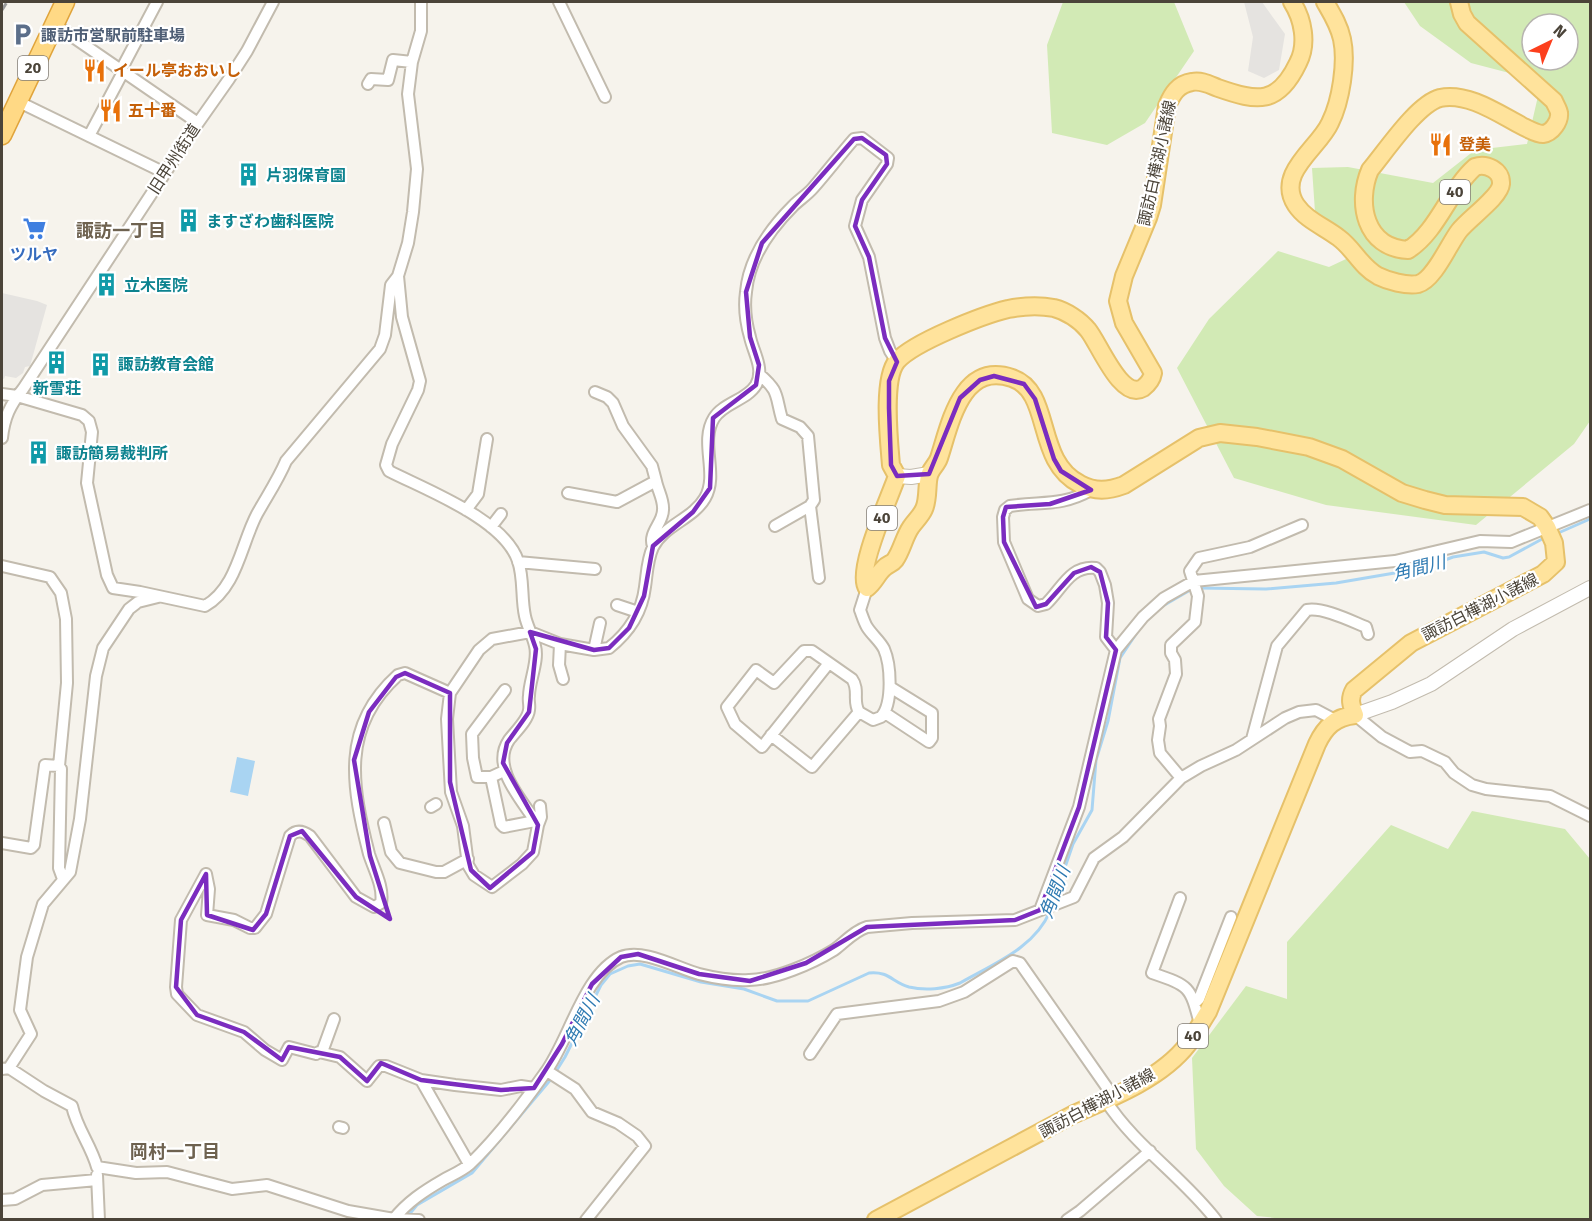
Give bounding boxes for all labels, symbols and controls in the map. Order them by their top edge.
north arrow [1520,12,1580,72]
text: N [1550,21,1570,42]
parking icon: 諏訪市営駅前駐車場 [10,22,36,48]
place label: 諏訪市営駅前駐車場 [41,26,185,45]
road number: 20 [18,56,48,80]
restaurant icon: イール亭おおいし [82,57,108,83]
place label: イール亭おおいし [113,61,241,80]
restaurant icon: 五十番 [97,97,123,123]
street label: 諏訪白樺湖小諸線 [1134,98,1180,228]
place label: 五十番 [128,101,176,120]
street label: 旧甲州街道 [144,120,204,198]
restaurant icon: 登美 [1428,131,1454,157]
place label: 登美 [1459,135,1491,154]
building icon: 片羽保育園 [235,162,261,188]
place label: 片羽保育園 [266,166,346,185]
road number: 40 [1440,180,1470,204]
building icon: ますざわ歯科医院 [175,208,201,234]
place label: ますざわ歯科医院 [206,212,334,231]
supermarket icon: ツルヤ [21,216,47,242]
district label: 諏訪一丁目 [76,220,166,242]
place label: ツルヤ [10,245,58,264]
building icon: 立木医院 [93,272,119,298]
place label: 立木医院 [124,276,188,295]
building icon: 新雪荘 [44,350,70,376]
building icon: 諏訪教育会館 [87,351,113,377]
place label: 諏訪教育会館 [118,355,214,374]
place label: 新雪荘 [33,379,81,398]
building icon: 諏訪簡易裁判所 [25,440,51,466]
place label: 諏訪簡易裁判所 [56,444,168,463]
road number: 40 [867,506,897,530]
water label: 角間川 [1390,550,1450,585]
street label: 諏訪白樺湖小諸線 [1419,569,1541,645]
water label: 角間川 [1035,861,1076,921]
water label: 角間川 [560,989,605,1049]
road number: 40 [1178,1024,1208,1048]
street label: 諏訪白樺湖小諸線 [1036,1065,1158,1141]
district label: 岡村一丁目 [130,1141,220,1163]

